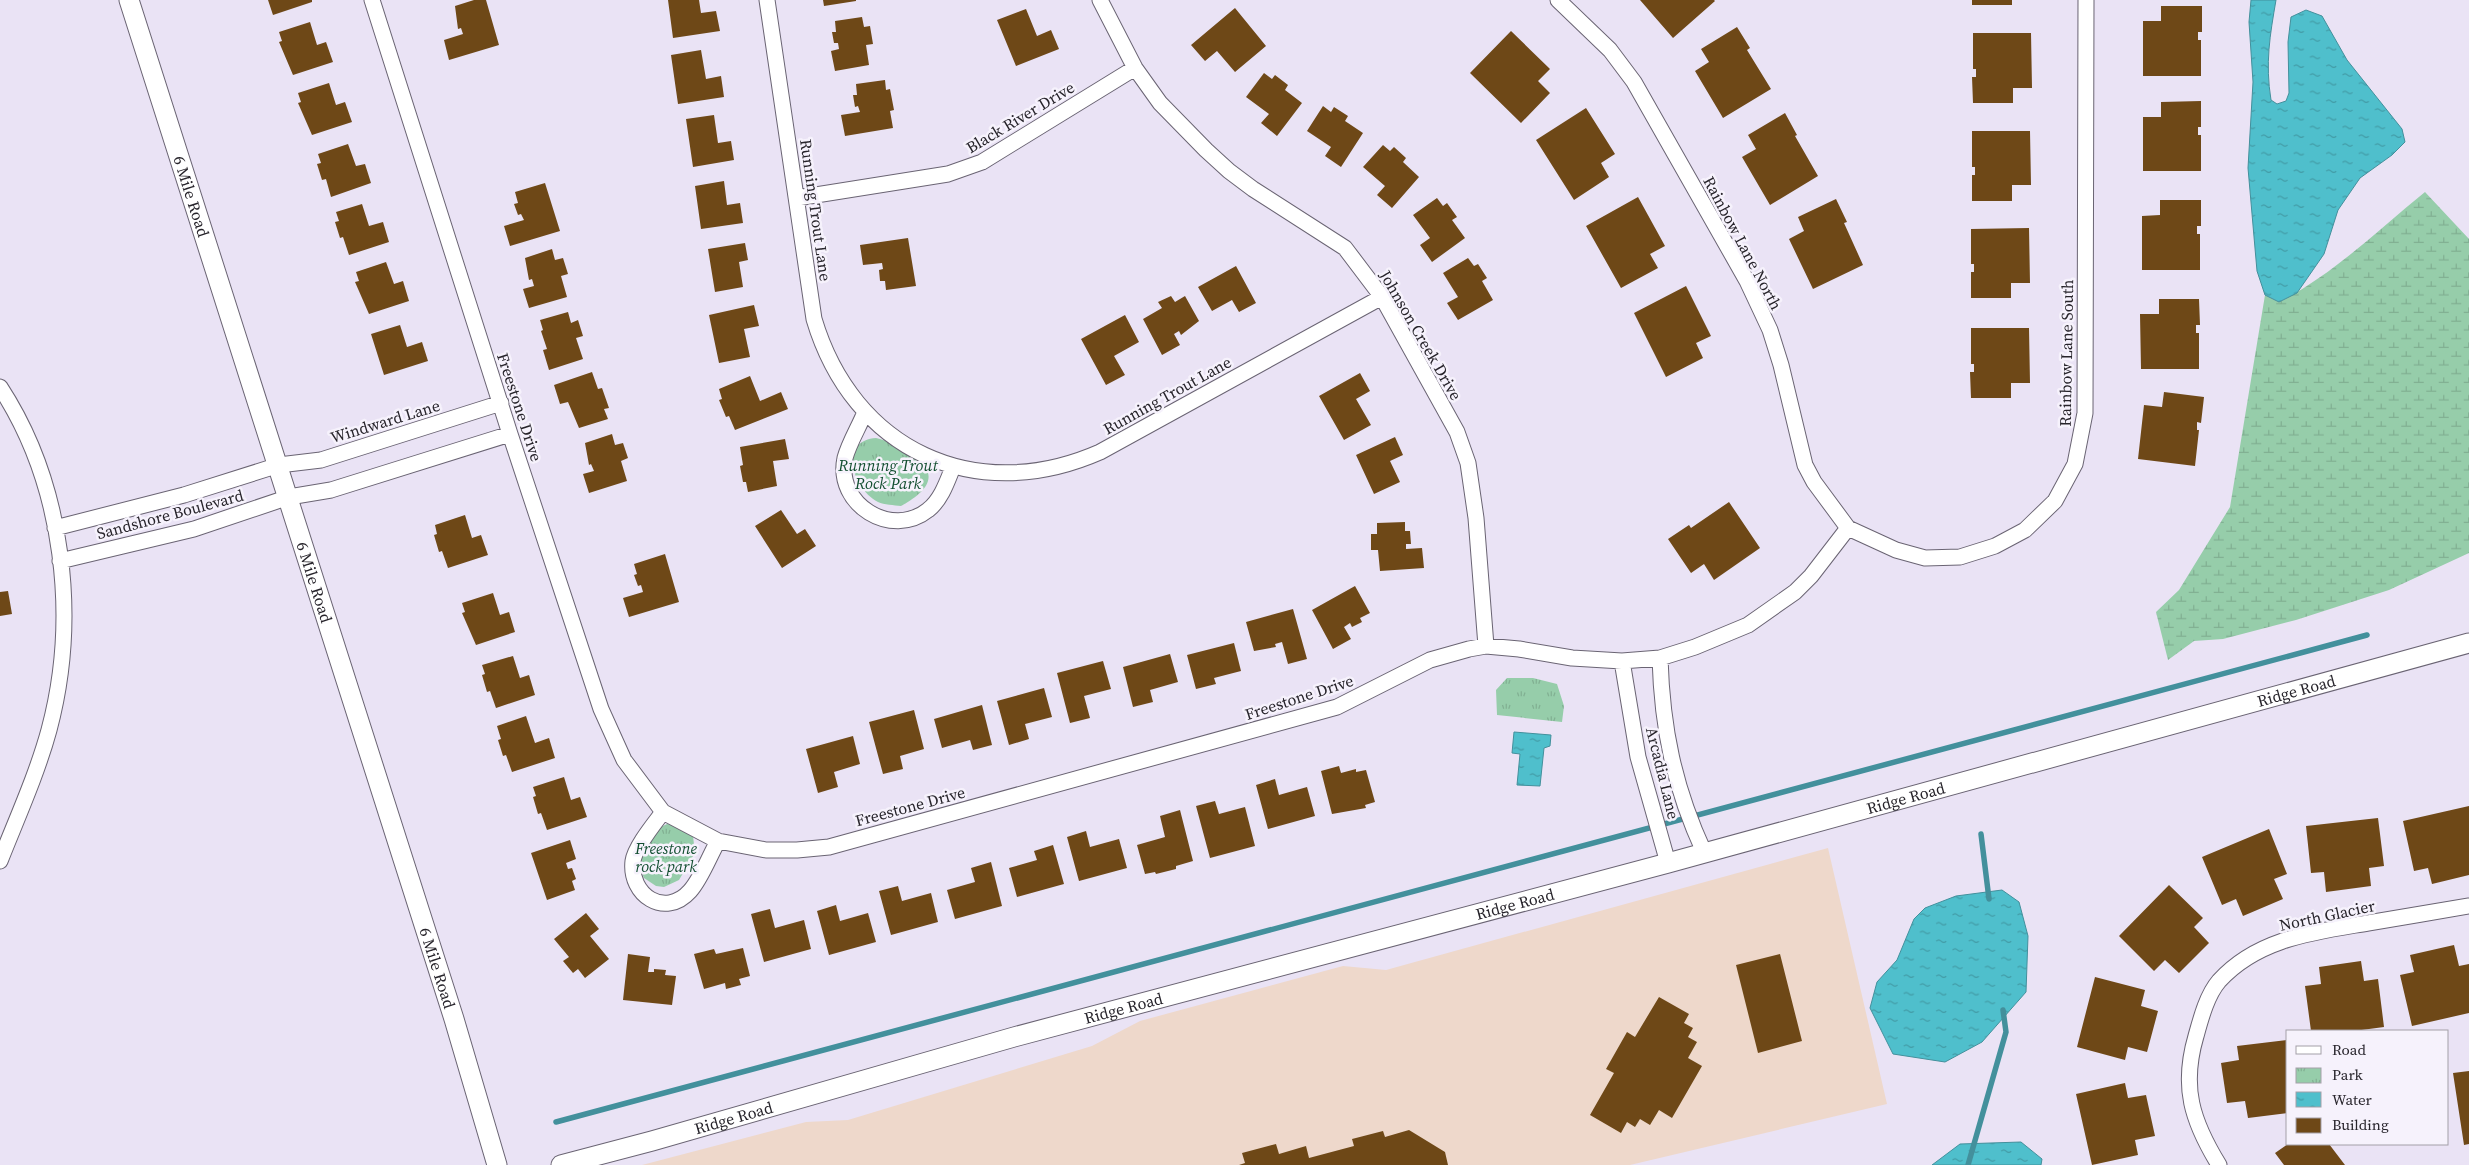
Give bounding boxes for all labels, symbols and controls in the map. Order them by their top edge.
street label: Black River Drive [962,76,1078,158]
street label: Running Trout Lane [795,138,837,282]
street label: 6 Mile Road [168,153,215,240]
street label: Rainbow Lane North [1698,172,1788,314]
street label: Johnson Creek Drive [1374,265,1467,404]
street label: Rainbow Lane South [2054,279,2078,427]
street label: Freestone Drive [492,350,548,464]
street label: Running Trout Lane [1099,351,1235,439]
street label: Windward Lane [328,394,442,448]
park label: Running Trout Rock Park [837,454,939,494]
street label: Sandshore Boulevard [94,484,246,544]
street label: 6 Mile Road [291,539,338,625]
street label: Freestone Drive [1242,669,1356,725]
street label: Ridge Road [2255,669,2338,712]
street label: Arcadia Lane [1641,725,1685,821]
street label: Ridge Road [1864,776,1947,819]
street label: Freestone Drive [853,781,967,831]
park label: Freestone rock park [634,837,697,877]
street label: Ridge Road [1473,883,1557,925]
street label: North Glacier [2277,894,2377,936]
street label: 6 Mile Road [414,925,461,1011]
street label: Ridge Road [1082,987,1165,1029]
legend [2286,1030,2449,1145]
text: Road [2332,1039,2366,1060]
text: Park [2332,1064,2364,1085]
text: Water [2332,1089,2373,1110]
street label: Ridge Road [692,1096,775,1139]
text: Building [2332,1114,2389,1135]

